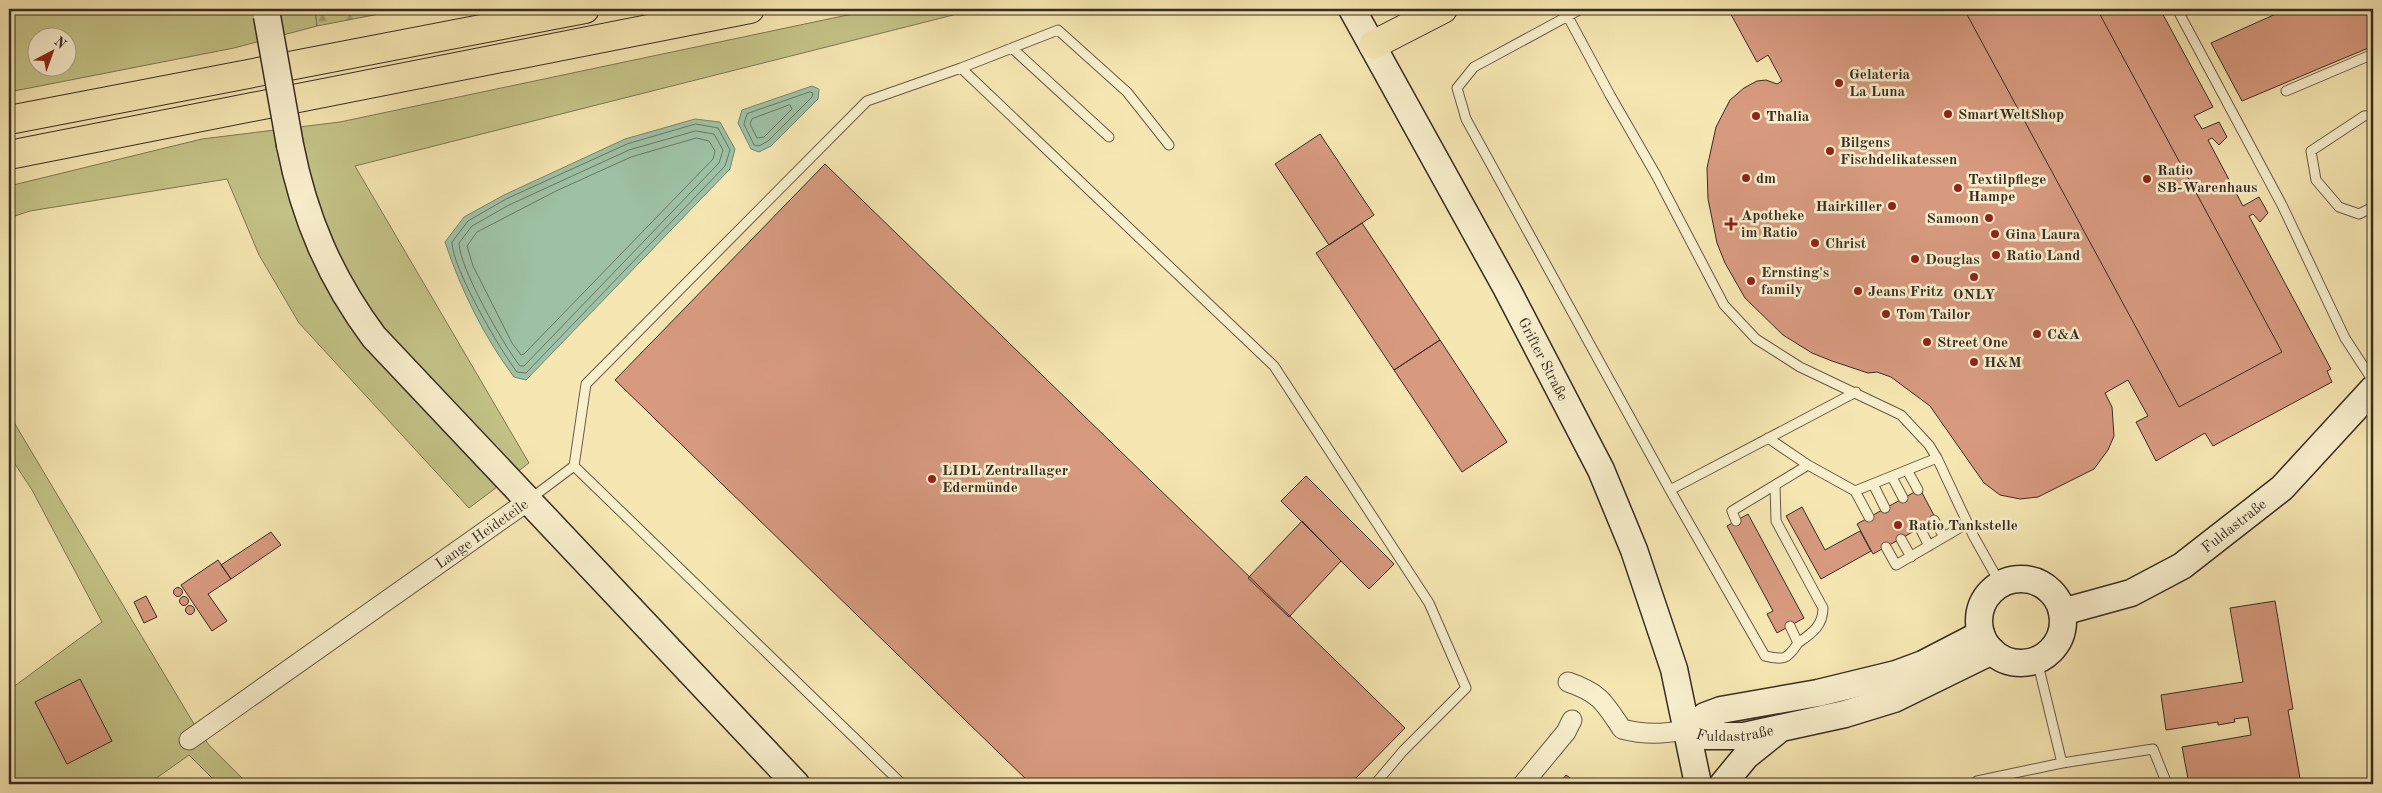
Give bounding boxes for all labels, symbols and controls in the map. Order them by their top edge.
north arrow [28,28,78,78]
text: N [51,34,69,52]
place label: Gelateria La Luna [1849,68,1911,100]
marker: Gelateria La Luna [1833,77,1845,89]
marker: SmartWeltShop [1942,108,1954,120]
place label: SmartWeltShop [1958,108,2064,123]
marker: Thalia [1750,110,1762,122]
place label: Thalia [1766,110,1810,125]
place label: Bilgens Fischdelikatessen [1840,136,1957,168]
marker: Bilgens Fischdelikatessen [1824,145,1836,157]
place label: Ratio SB-Warenhaus [2157,164,2257,196]
marker: dm [1740,172,1752,184]
place label: dm [1756,172,1776,187]
place label: Textilpflege Hampe [1968,173,2046,205]
marker: Ratio SB-Warenhaus [2141,173,2153,185]
marker: Textilpflege Hampe [1952,182,1964,194]
place label: Hairkiller [1815,200,1882,215]
marker: Hairkiller [1886,200,1898,212]
place label: Apotheke im Ratio [1741,209,1804,241]
place label: Samoon [1927,212,1979,227]
marker: Samoon [1983,212,1995,224]
marker: Apotheke im Ratio [1725,218,1737,230]
marker: Gina Laura [1989,228,2001,240]
place label: Gina Laura [2005,228,2081,243]
marker: Christ [1809,237,1821,249]
place label: Christ [1825,237,1867,252]
marker: Ratio Land [1990,249,2002,261]
place label: Ratio Land [2006,249,2080,264]
marker: Douglas [1909,253,1921,265]
place label: Douglas [1925,253,1980,268]
place label: Ernsting's family [1761,266,1829,298]
marker: ONLY [1968,271,1980,283]
marker: Ernsting's family [1745,275,1757,287]
marker: Jeans Fritz [1852,285,1864,297]
place label: Jeans Fritz [1868,285,1943,300]
place label: ONLY [1953,288,1995,303]
marker: Tom Tailor [1880,308,1892,320]
place label: Tom Tailor [1896,308,1971,323]
street label: Grifter Straße [1514,316,1570,404]
marker: C&A [2031,328,2043,340]
place label: C&A [2047,328,2080,343]
marker: Street One [1921,336,1933,348]
place label: Street One [1937,336,2008,351]
marker: H&M [1968,356,1980,368]
place label: H&M [1984,356,2022,371]
place label: LIDL Zentrallager Edermünde [942,464,1069,496]
marker: LIDL Zentrallager Edermünde [926,473,938,485]
street label: Lange Heideteile [433,497,532,573]
street label: Fuldastraße [2200,497,2270,557]
marker: Ratio Tankstelle [1892,519,1904,531]
place label: Ratio Tankstelle [1908,519,2018,534]
street label: Fuldastraße [1694,724,1775,745]

